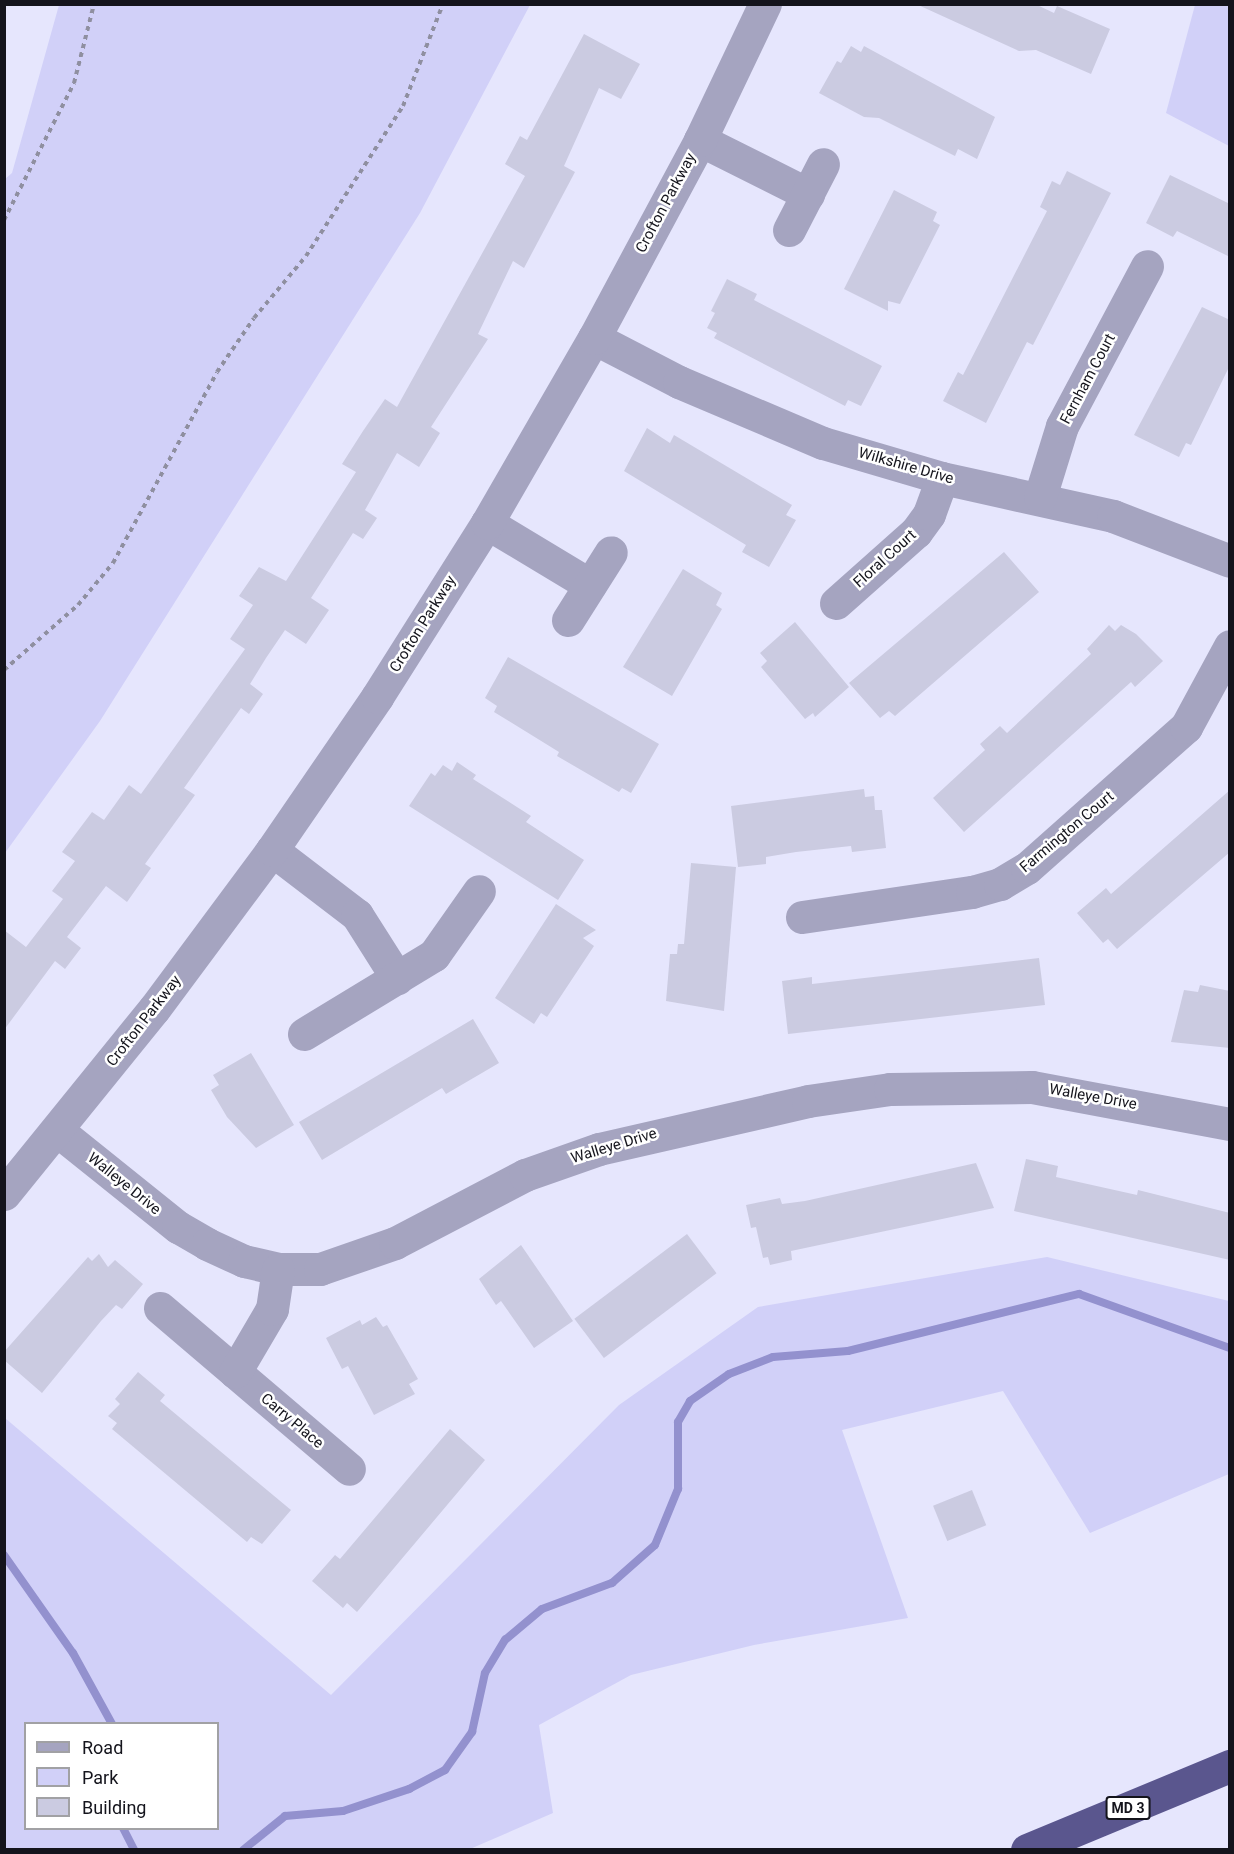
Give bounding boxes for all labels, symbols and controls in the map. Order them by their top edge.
street label: Crofton Parkway [632,150,700,256]
street label: Fernham Court [1057,331,1119,427]
street label: Wilkshire Drive [856,444,956,488]
street label: Floral Court [850,526,920,592]
street label: Crofton Parkway [386,572,460,676]
street label: Farmington Court [1016,787,1118,877]
street label: Crofton Parkway [103,972,185,1070]
street label: Walleye Drive [1048,1080,1138,1114]
street label: Walleye Drive [569,1124,659,1168]
street label: Walleye Drive [84,1149,164,1219]
street label: Carry Place [257,1390,327,1452]
legend [24,1722,219,1830]
text: Road [82,1737,123,1758]
text: Park [82,1767,118,1788]
text: Building [82,1797,146,1818]
road number: MD 3 [1106,1797,1150,1819]

